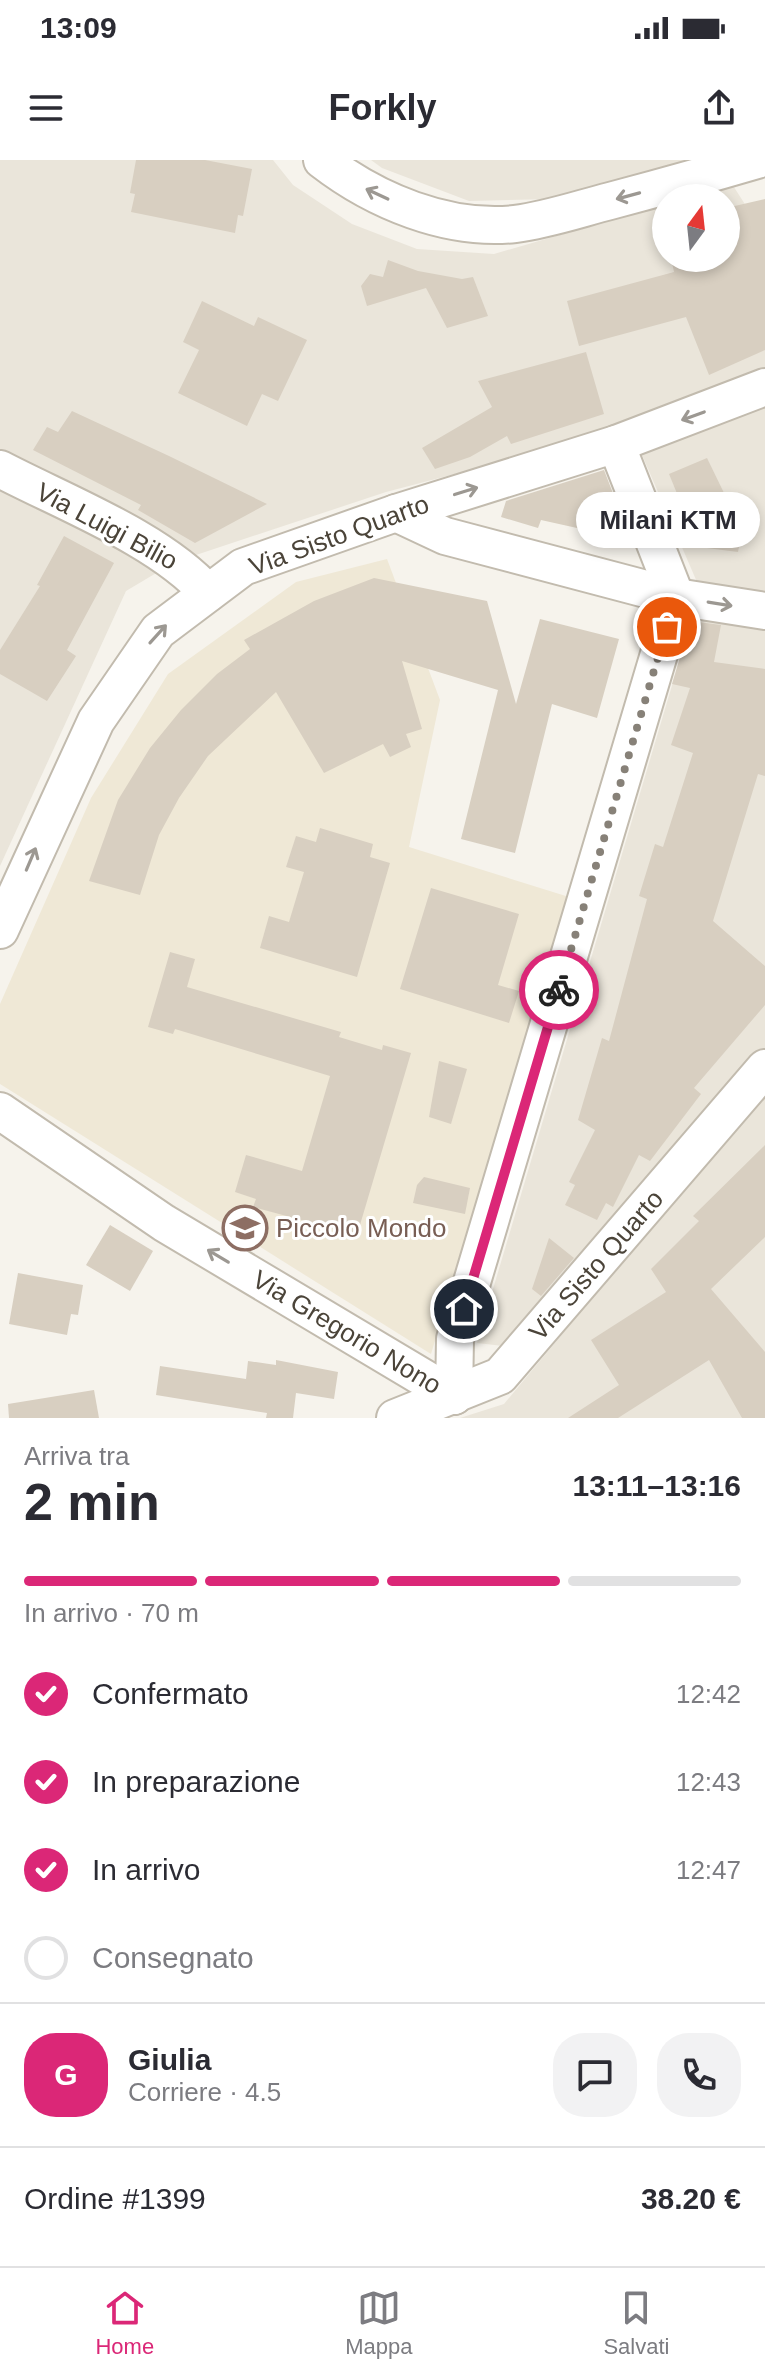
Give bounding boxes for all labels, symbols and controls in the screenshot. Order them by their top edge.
text: 13:09 [40,11,117,44]
icon: menu [24,86,68,130]
icon: share [697,86,741,130]
text: Forkly [328,87,437,128]
north arrow [652,184,740,272]
map controls [652,184,740,272]
one-way arrow [365,186,389,201]
one-way arrow [616,189,642,204]
one-way arrow [681,410,706,424]
street label: Via Luigi Bilio [31,476,183,576]
one-way arrow [453,483,478,497]
street label: Via Sisto Quarto [245,489,433,581]
callout: Milani KTM [575,491,759,547]
text: Milani KTM [599,505,737,535]
pin [633,593,701,661]
one-way arrow [707,597,733,612]
icon: bag [645,605,689,649]
one-way arrow [149,624,167,644]
one-way arrow [24,847,39,872]
courier [519,950,599,1030]
icon: bike [537,968,581,1012]
street label: Via Sisto Quarto [523,1184,669,1346]
school or university icon: Piccolo Mondo [221,1204,269,1252]
place label: Piccolo Mondo [276,1213,447,1243]
one-way arrow [207,1247,230,1263]
street label: Via Gregorio Nono [247,1264,447,1400]
pin [430,1275,498,1343]
icon: home [442,1287,486,1331]
text: Arriva tra [24,1441,129,1471]
text: 13:11–13:16 [573,1469,741,1502]
text: 2 min [24,1473,160,1531]
text: In arrivo · 70 m [24,1598,199,1628]
icon: check [24,1672,68,1716]
text: Confermato [92,1677,249,1710]
text: 12:42 [676,1679,741,1709]
icon: check [24,1760,68,1804]
text: In preparazione [92,1765,300,1798]
text: 12:43 [676,1767,741,1797]
icon: check [24,1848,68,1892]
text: In arrivo [92,1853,200,1886]
text: 12:47 [676,1855,741,1885]
text: Consegnato [92,1941,254,1974]
button: chat [553,2033,637,2117]
button: phone [657,2033,741,2117]
text: Giulia [128,2043,211,2076]
text: G [54,2058,78,2091]
text: Corriere · 4.5 [128,2077,281,2107]
text: Ordine #1399 [24,2182,206,2215]
text: 38.20 € [641,2182,741,2215]
tab: Home [95,2286,154,2360]
tab: Mappa [345,2286,412,2360]
tab: Salvati [603,2286,669,2360]

